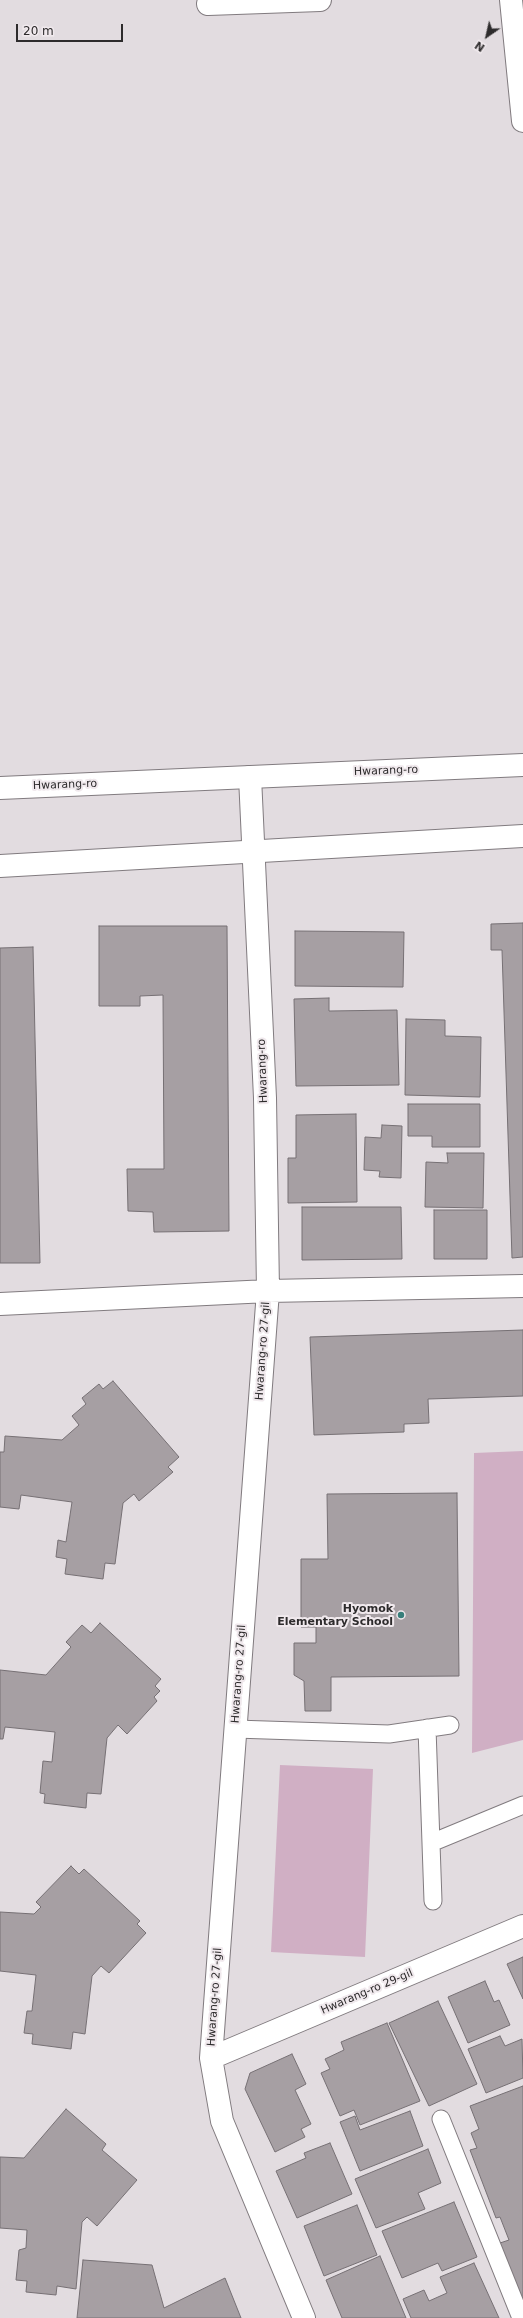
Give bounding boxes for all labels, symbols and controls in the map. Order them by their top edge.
scale bar [18,16,125,42]
north arrow [467,16,507,56]
text: 20 m [23,24,54,38]
text: N [473,38,487,54]
street label: Hwarang-ro [354,763,418,779]
street label: Hwarang-ro [33,777,97,793]
street label: Hwarang-ro [255,1039,271,1103]
street label: Hwarang-ro 27-gil [253,1301,273,1401]
place label: Hyomok Elementary School [277,1602,393,1628]
marker: Hyomok Elementary School [396,1610,406,1620]
street label: Hwarang-ro 27-gil [229,1624,249,1724]
street label: Hwarang-ro 27-gil [205,1947,225,2047]
street label: Hwarang-ro 29-gil [319,1967,415,2017]

